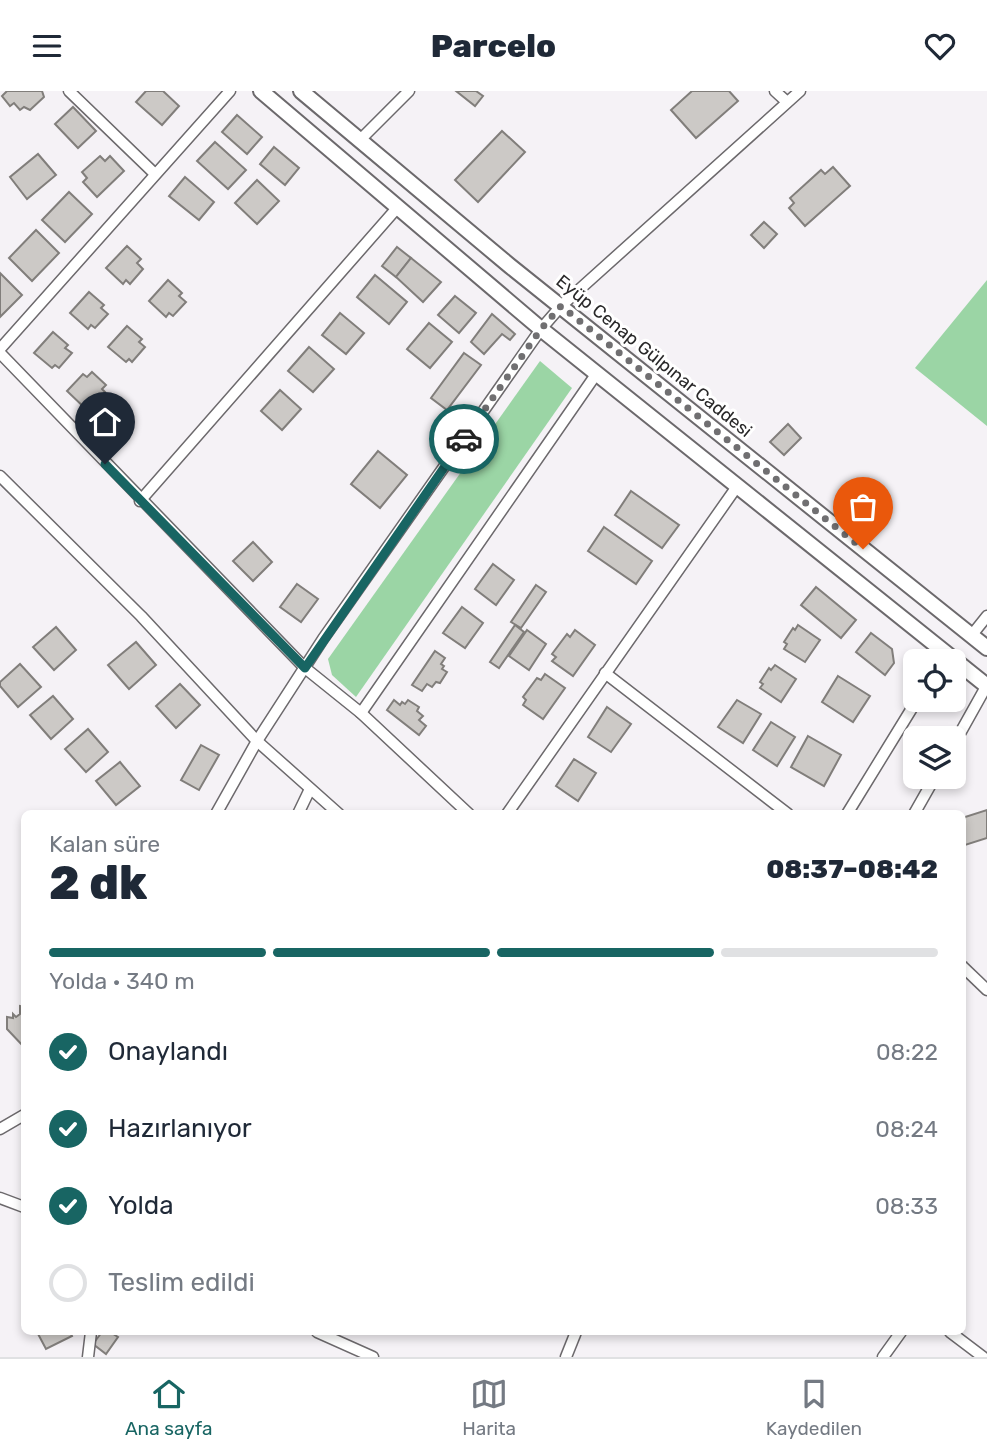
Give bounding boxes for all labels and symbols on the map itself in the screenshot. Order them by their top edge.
street label: Eyüp Cenap Gülpınar Caddesi [552,270,756,442]
pin [75,392,135,464]
courier [429,404,499,474]
pin [833,477,893,549]

